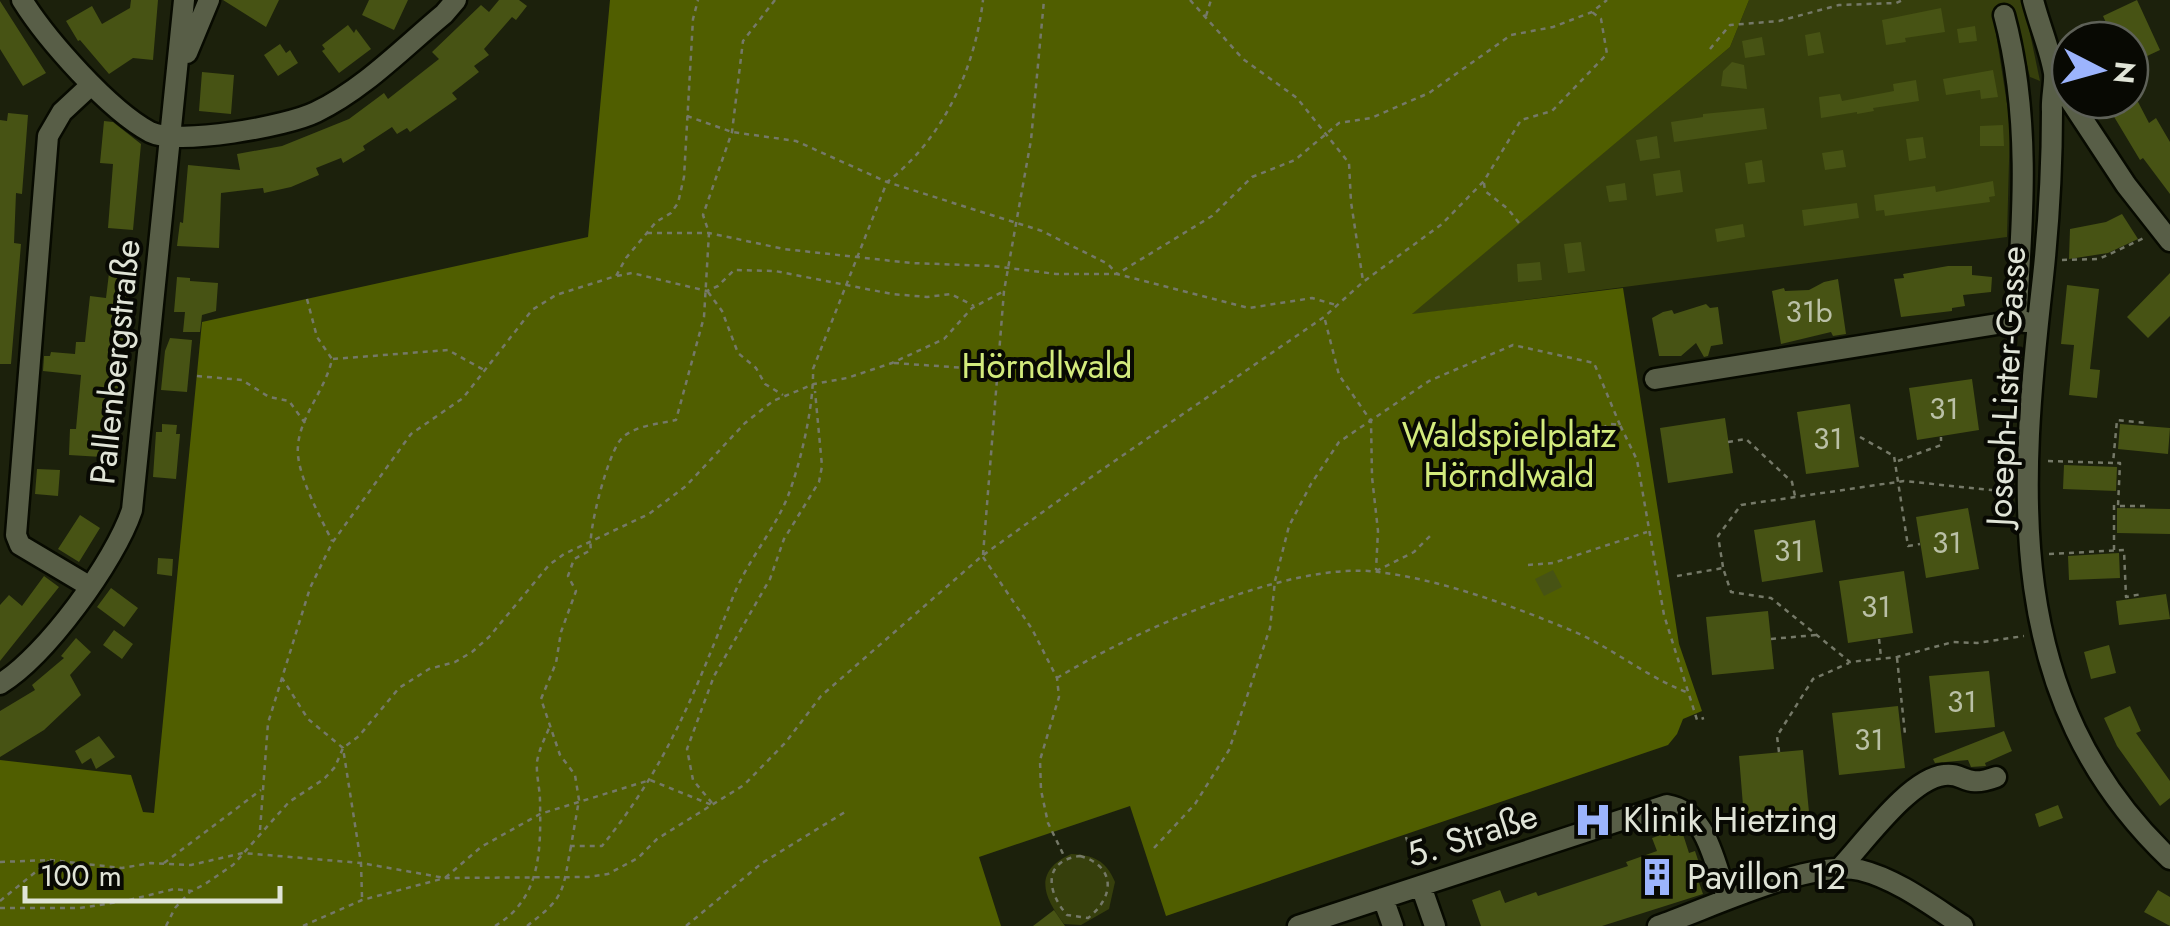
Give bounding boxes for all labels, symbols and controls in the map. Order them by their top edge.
north arrow [2050,20,2150,120]
text: N [2103,59,2146,86]
street label: Pallenbergstraße [77,237,153,487]
street label: Joseph-Lister-Gasse [1973,245,2038,531]
house number: 31b [1786,290,1832,333]
park label: Hörndlwald [961,341,1133,391]
house number: 31 [1929,387,1959,430]
park label: Waldspielplatz Hörndlwald [1402,410,1616,500]
house number: 31 [1813,417,1843,460]
house number: 31 [1932,521,1962,564]
house number: 31 [1774,529,1804,572]
house number: 31 [1861,585,1891,628]
house number: 31 [1947,680,1977,723]
house number: 31 [1854,718,1884,761]
street label: 5. Straße [1400,790,1544,880]
place label: Klinik Hietzing [1623,795,1837,845]
hospital icon: Klinik Hietzing [1572,799,1614,841]
scale bar [25,841,280,903]
place label: Pavillon 12 [1687,852,1846,902]
text: 100 m [40,854,122,897]
building icon: Pavillon 12 [1636,856,1678,898]

